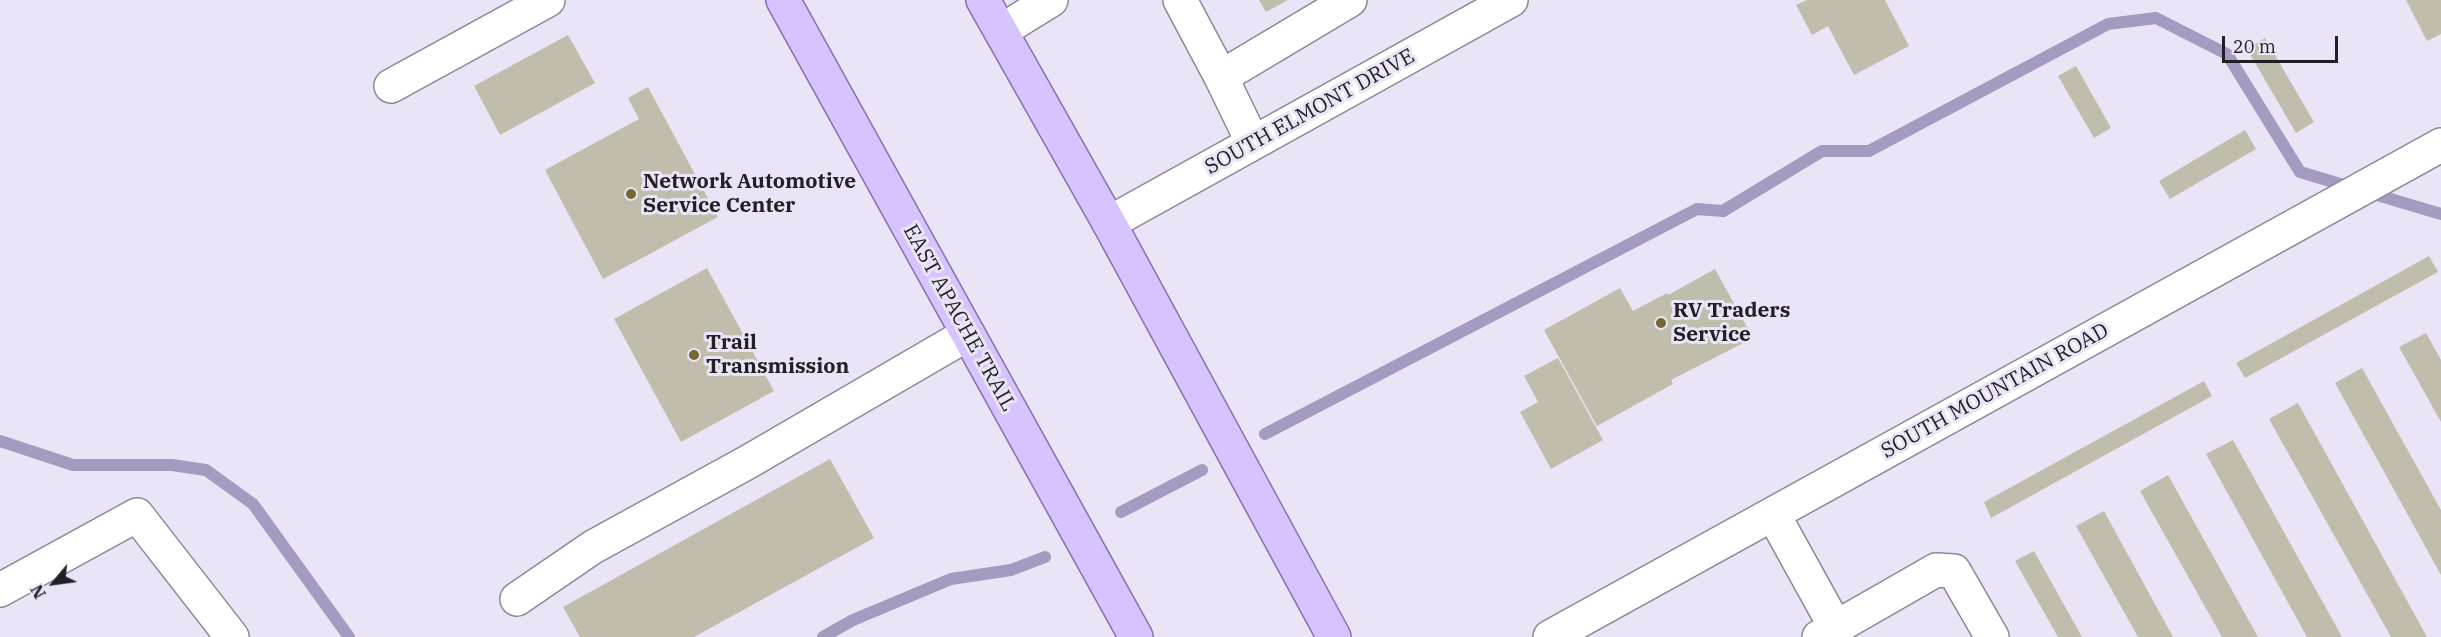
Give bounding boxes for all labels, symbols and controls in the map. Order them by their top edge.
scale bar [2225,24,2340,62]
text: 20 m [2233,35,2276,58]
street label: SOUTH ELMONT DRIVE [1201,44,1419,180]
place label: Network Automotive Service Center [643,169,856,219]
marker: Network Automotive Service Center [624,187,638,201]
street label: EAST APACHE TRAIL [897,220,1021,416]
place label: RV Traders Service [1673,298,1790,348]
marker: RV Traders Service [1654,316,1668,330]
street label: SOUTH MOUNTAIN ROAD [1877,318,2113,464]
place label: Trail Transmission [706,330,849,380]
marker: Trail Transmission [687,348,701,362]
north arrow [24,553,84,613]
text: N [26,581,50,602]

